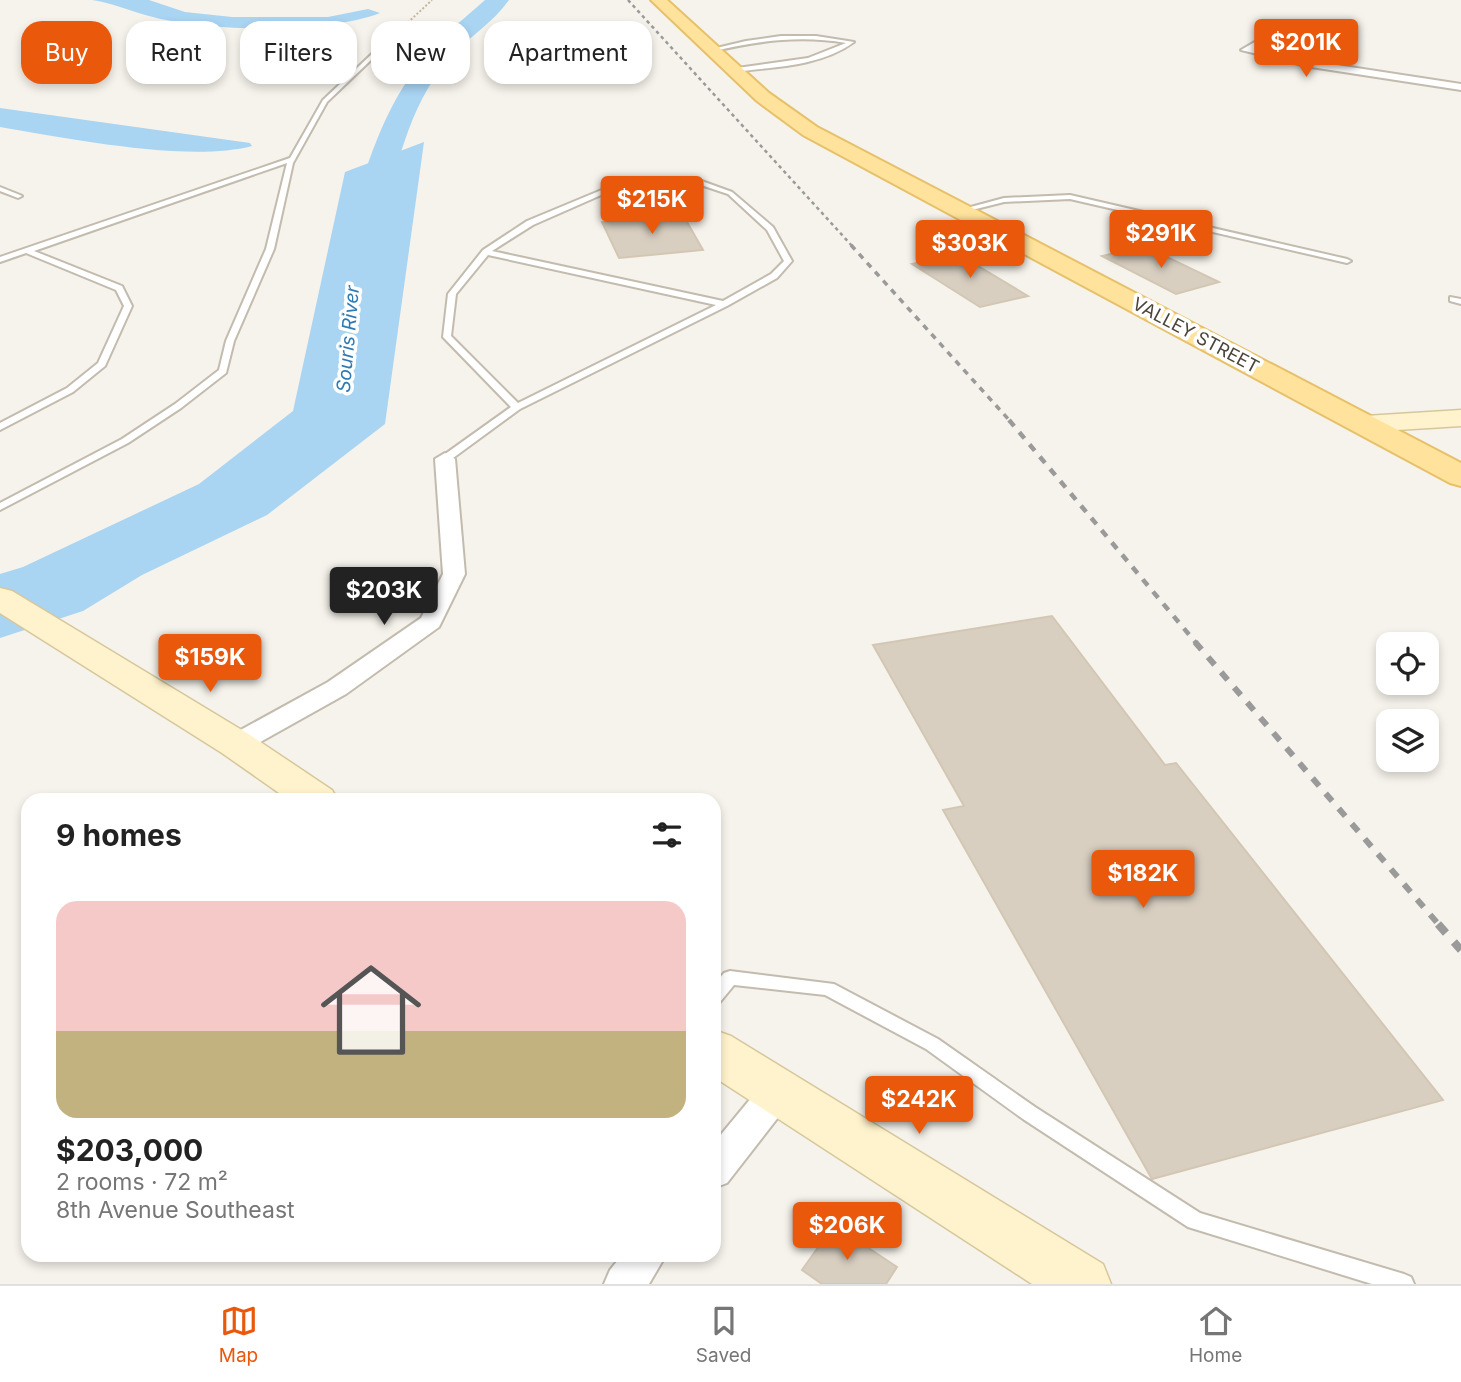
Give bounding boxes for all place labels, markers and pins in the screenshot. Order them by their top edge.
pin: $201K [1257,20,1355,79]
pin: $215K [603,176,701,236]
pin: $291K [1112,210,1210,270]
pin: $303K [921,220,1019,280]
pin: $203K [335,568,433,627]
pin: $159K [161,634,259,694]
pin: $182K [1094,850,1192,910]
pin: $242K [870,1076,968,1136]
pin: $206K [798,1202,896,1262]

